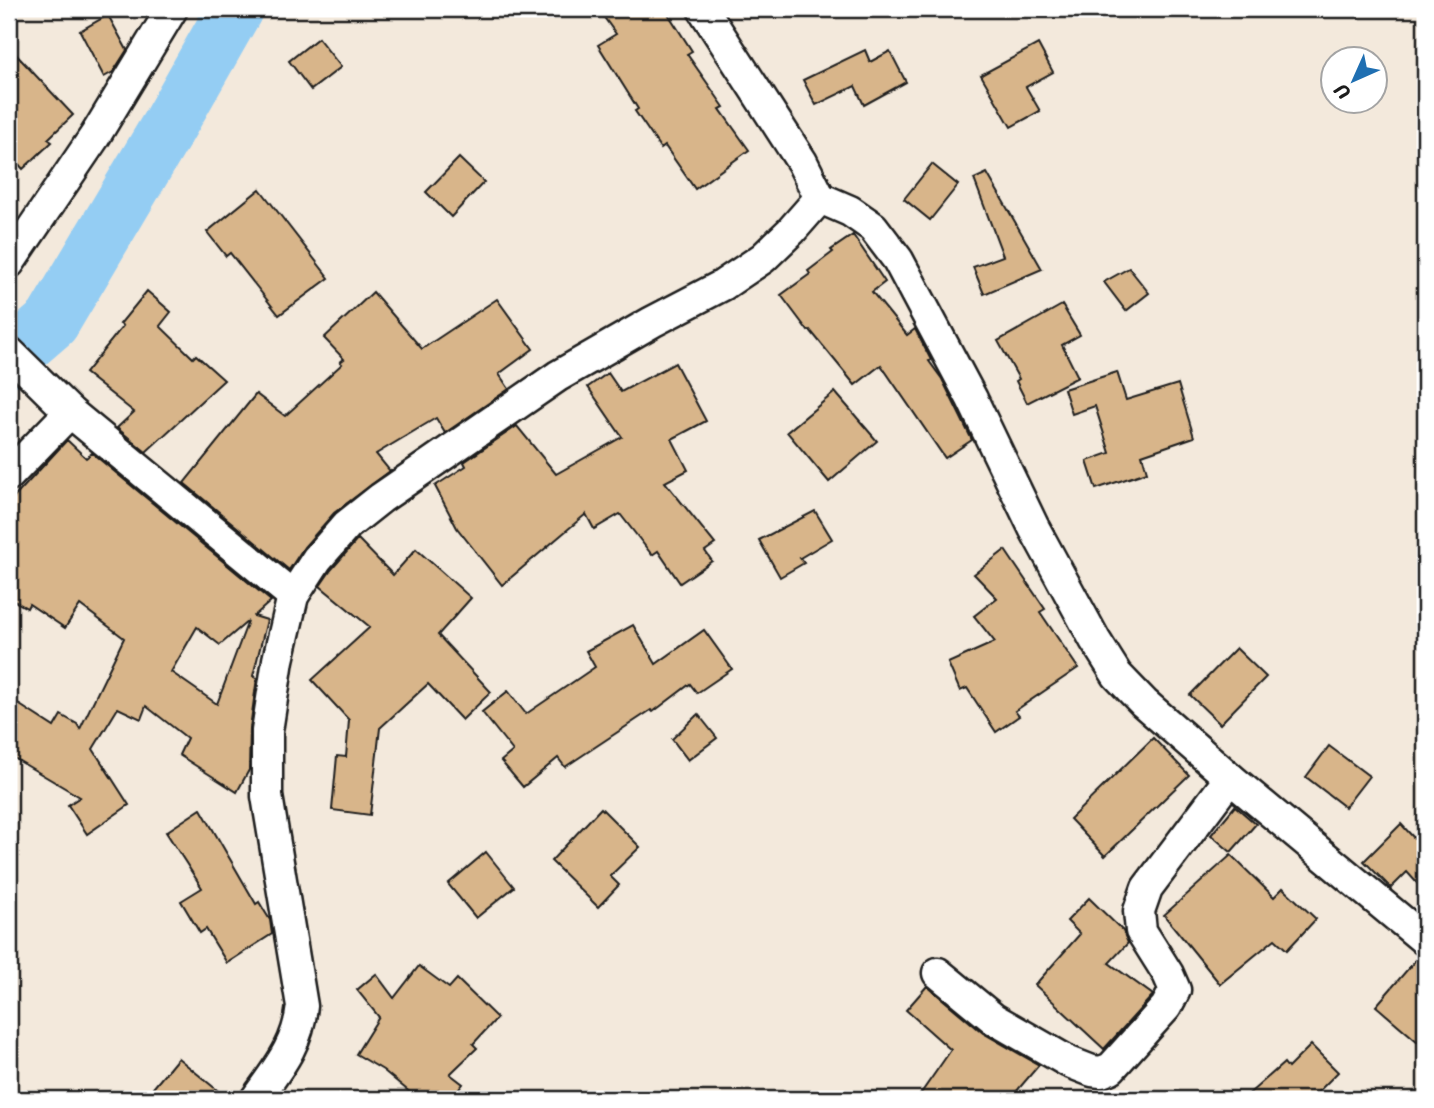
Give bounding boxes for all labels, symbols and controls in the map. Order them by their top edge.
north arrow [1318,46,1388,116]
text: U [1325,75,1358,108]

